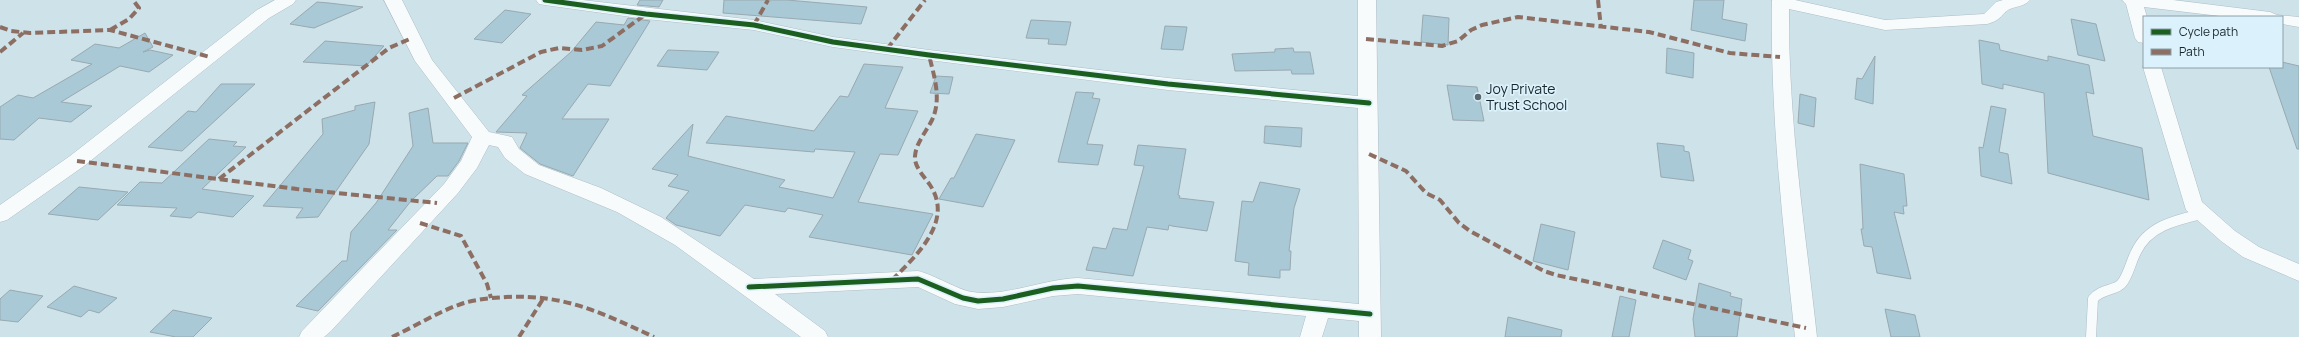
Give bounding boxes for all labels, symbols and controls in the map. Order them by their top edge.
legend [2143,16,2283,68]
text: Cycle path [2179,23,2238,40]
text: Path [2179,43,2205,60]
place label: Joy Private Trust School [1486,79,1567,114]
marker: Joy Private Trust School [1473,92,1483,102]

